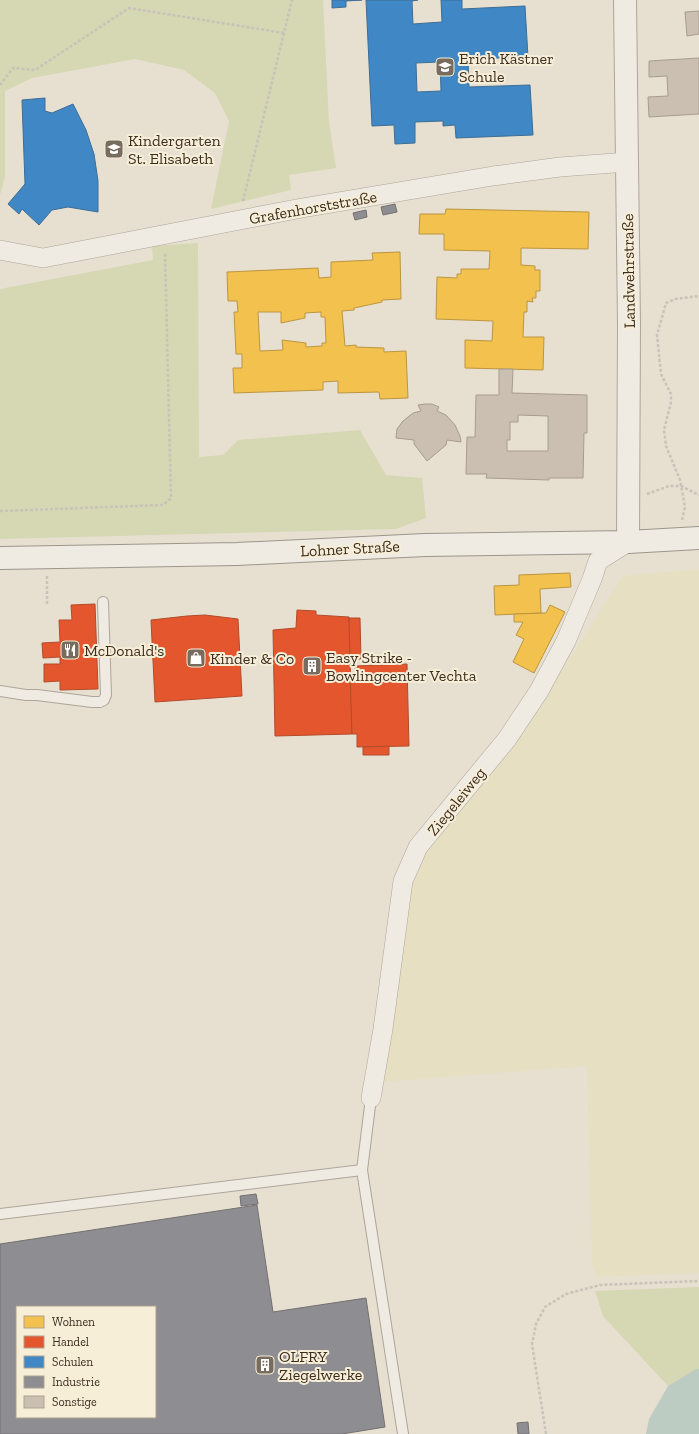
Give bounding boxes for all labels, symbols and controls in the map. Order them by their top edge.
place label: Erich Kästner Schule [459,49,554,86]
school or university icon: Erich Kästner Schule [434,56,456,78]
place label: Kindergarten St. Elisabeth [128,131,222,168]
school or university icon: Kindergarten St. Elisabeth [103,138,125,160]
street label: Grafenhorststraße [248,187,378,228]
street label: Landwehrstraße [618,213,639,329]
street label: Lohner Straße [300,536,400,561]
restaurant icon: McDonald's [59,639,81,661]
place label: McDonald's [84,641,164,660]
shop icon: Kinder & Co [185,647,207,669]
place label: Easy Strike - Bowlingcenter Vechta [326,648,477,685]
place label: Kinder & Co [210,649,294,668]
building icon: Easy Strike - Bowlingcenter Vechta [301,655,323,677]
street label: Ziegeleiweg [423,763,490,839]
legend [16,1306,156,1418]
text: Wohnen [52,1315,95,1329]
text: Handel [52,1335,89,1349]
place label: OLFRY Ziegelwerke [279,1347,362,1384]
building icon: OLFRY Ziegelwerke [254,1354,276,1376]
text: Schulen [52,1355,93,1369]
text: Industrie [52,1375,100,1389]
text: Sonstige [52,1395,97,1409]

